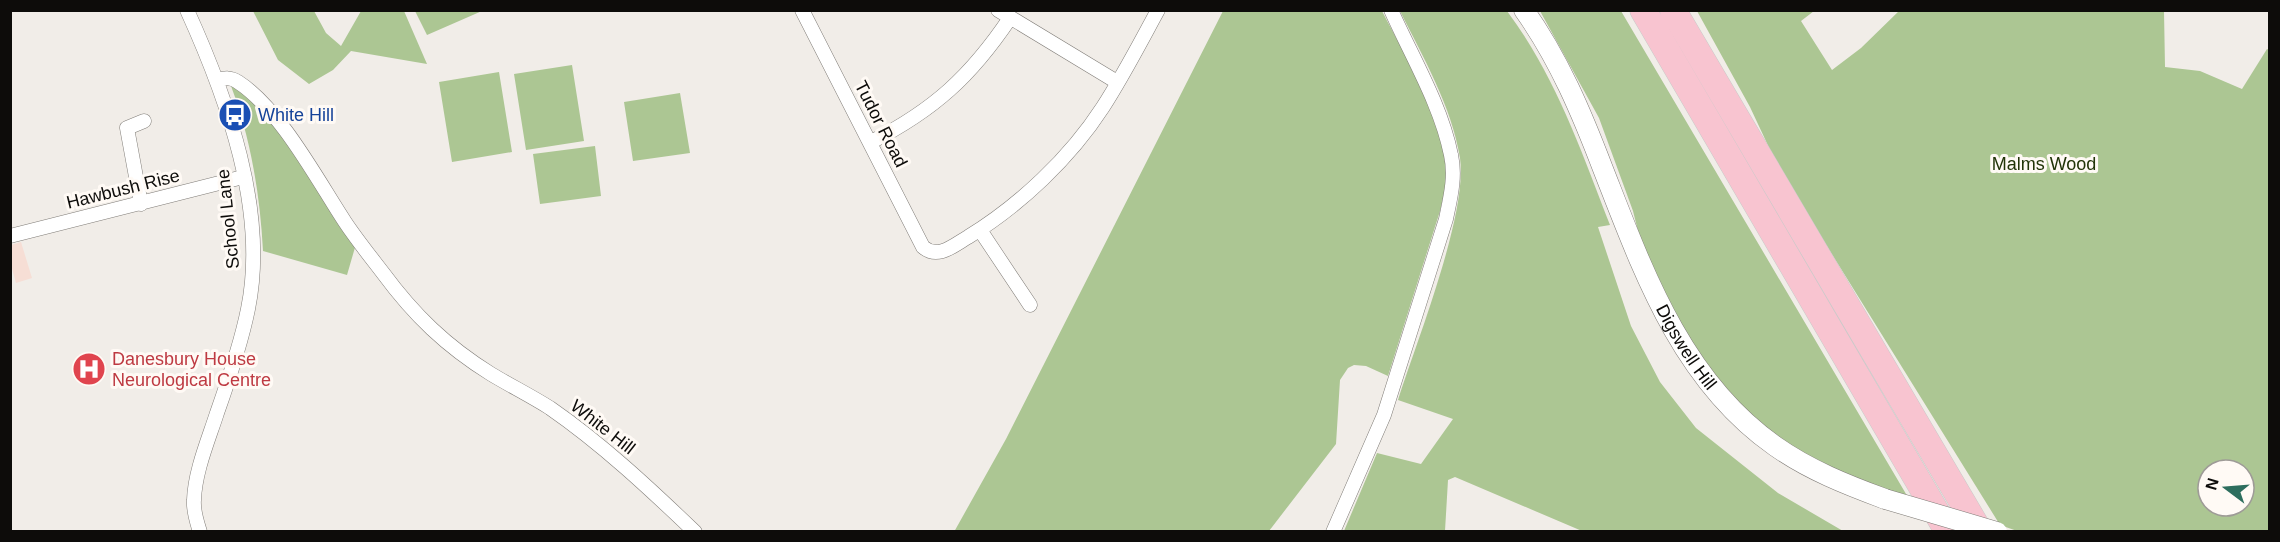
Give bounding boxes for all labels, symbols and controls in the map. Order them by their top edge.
street label: Tudor Road [851,77,911,171]
bus stop icon: White Hill [217,97,253,133]
place label: White Hill [258,105,334,125]
park label: Malms Wood [1992,154,2096,174]
street label: Hawbush Rise [64,165,182,213]
street label: School Lane [213,168,243,270]
street label: Digswell Hill [1652,301,1720,394]
place label: Danesbury House Neurological Centre [112,349,271,390]
hospital icon: Danesbury House Neurological Centre [71,351,107,387]
street label: White Hill [567,396,639,458]
north arrow [2196,458,2256,518]
text: N [2202,476,2222,492]

